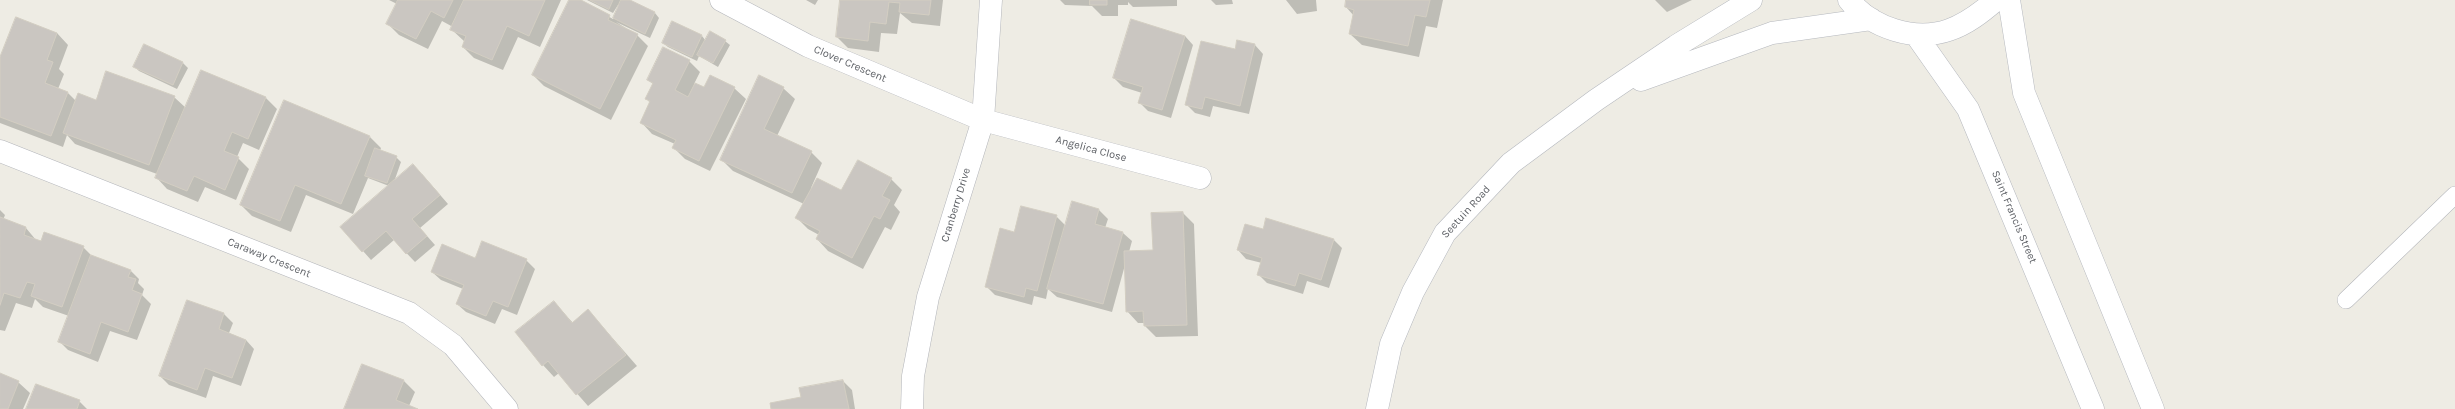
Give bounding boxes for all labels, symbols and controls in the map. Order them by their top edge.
street label: Clover Crescent [812,43,888,85]
street label: Angelica Close [1054,133,1128,165]
street label: Cranberry Drive [938,166,974,244]
street label: Saint Francis Street [1989,169,2039,265]
street label: Seetuin Road [1439,183,1493,241]
street label: Caraway Crescent [225,235,313,281]

